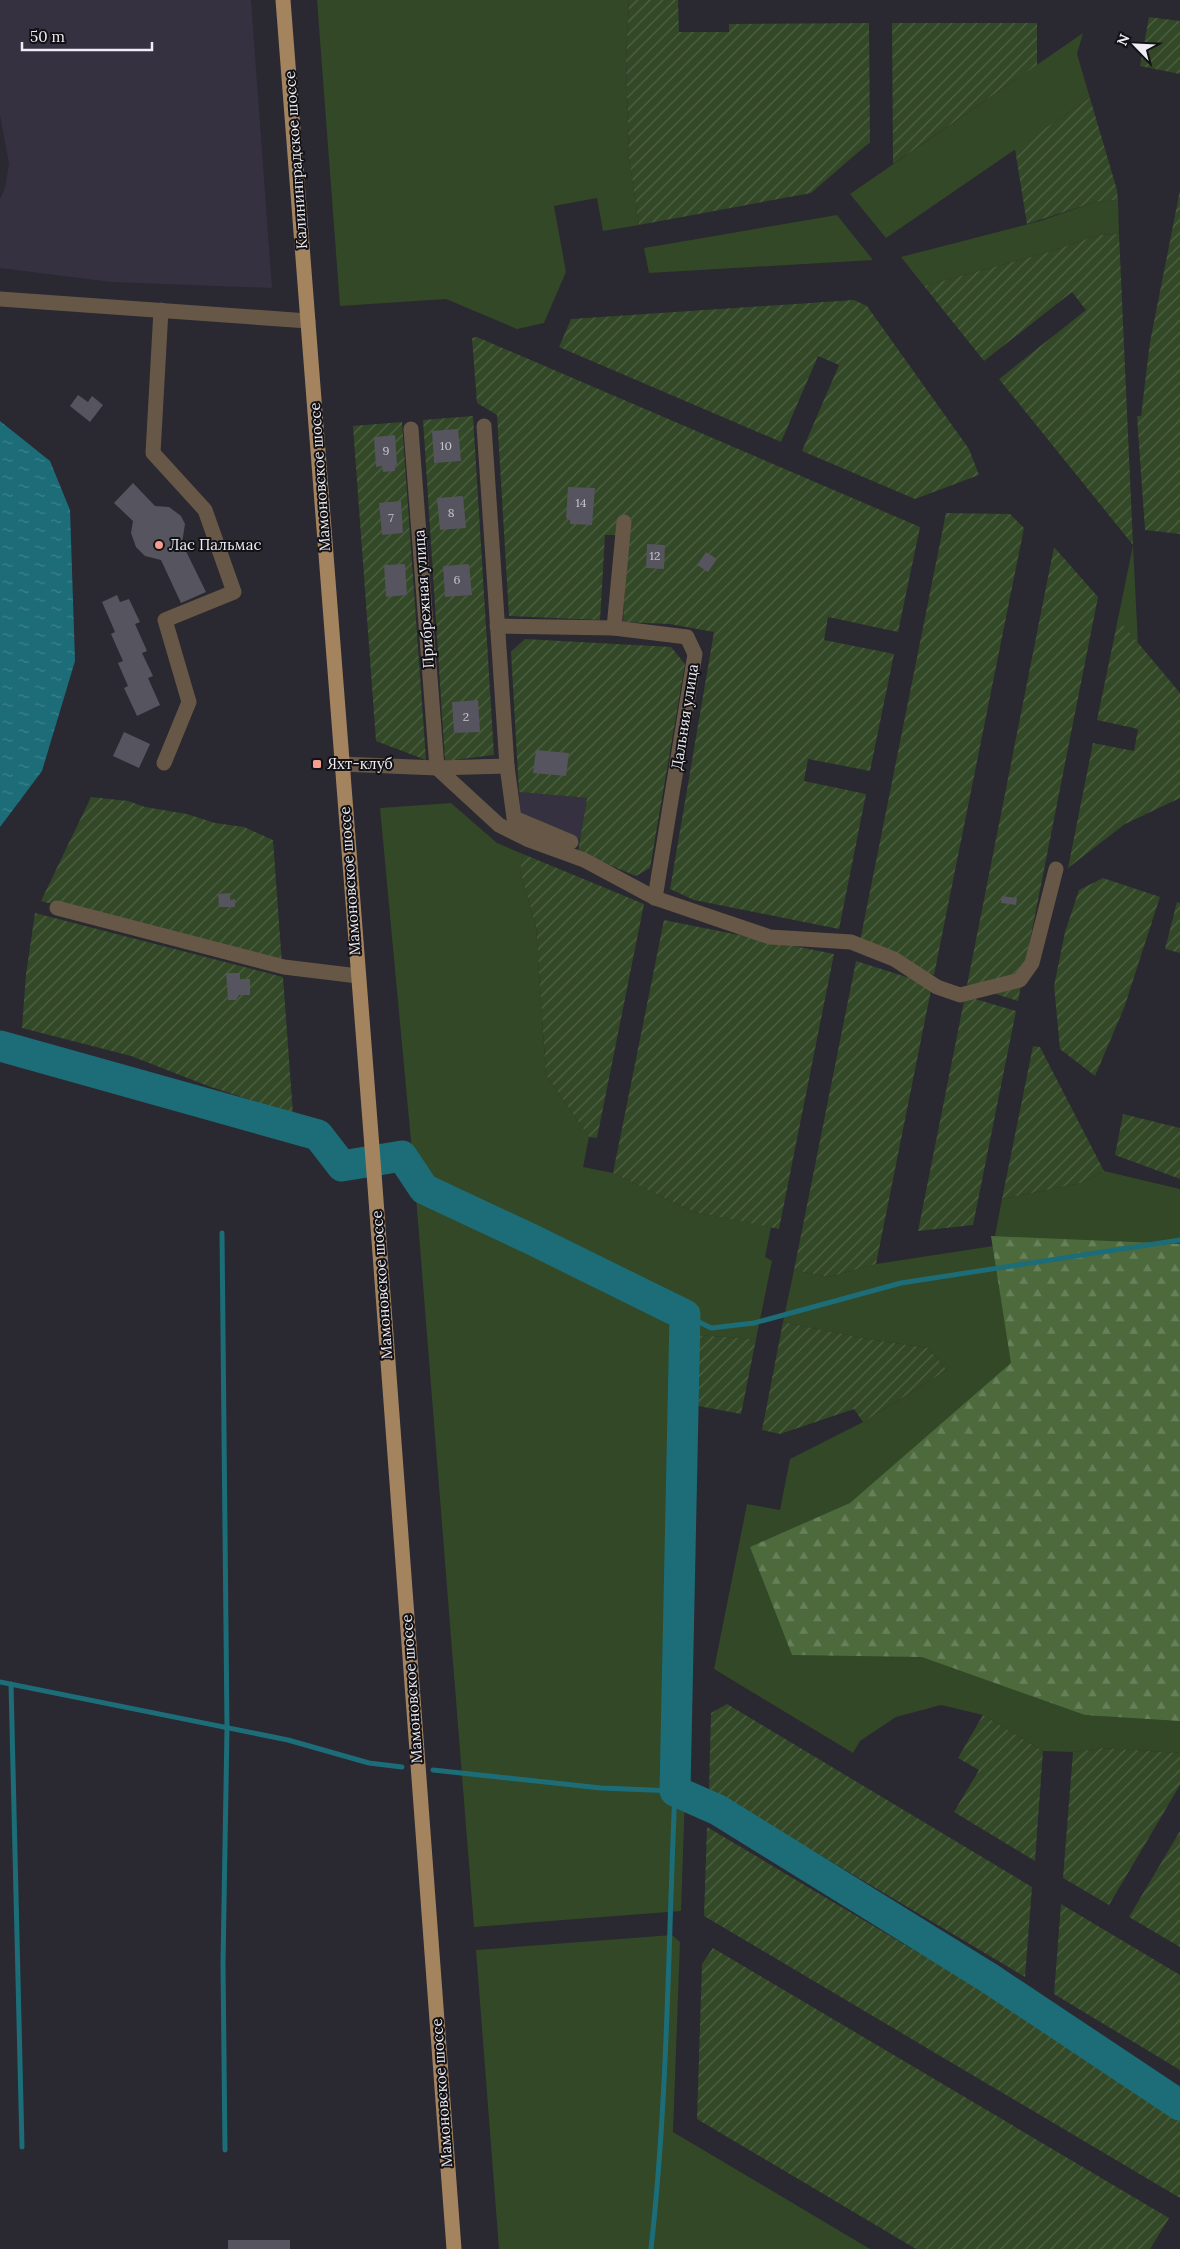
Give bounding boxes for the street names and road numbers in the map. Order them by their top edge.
street label: Калининградское шоссе [280,70,311,250]
street label: Мамоновское шоссе [305,402,334,552]
street label: Прибрежная улица [409,529,438,669]
street label: Дальняя улица [667,662,702,771]
street label: Мамоновское шоссе [335,806,364,956]
street label: Мамоновское шоссе [367,1210,396,1360]
street label: Мамоновское шоссе [397,1614,426,1764]
street label: Мамоновское шоссе [427,2018,456,2168]

